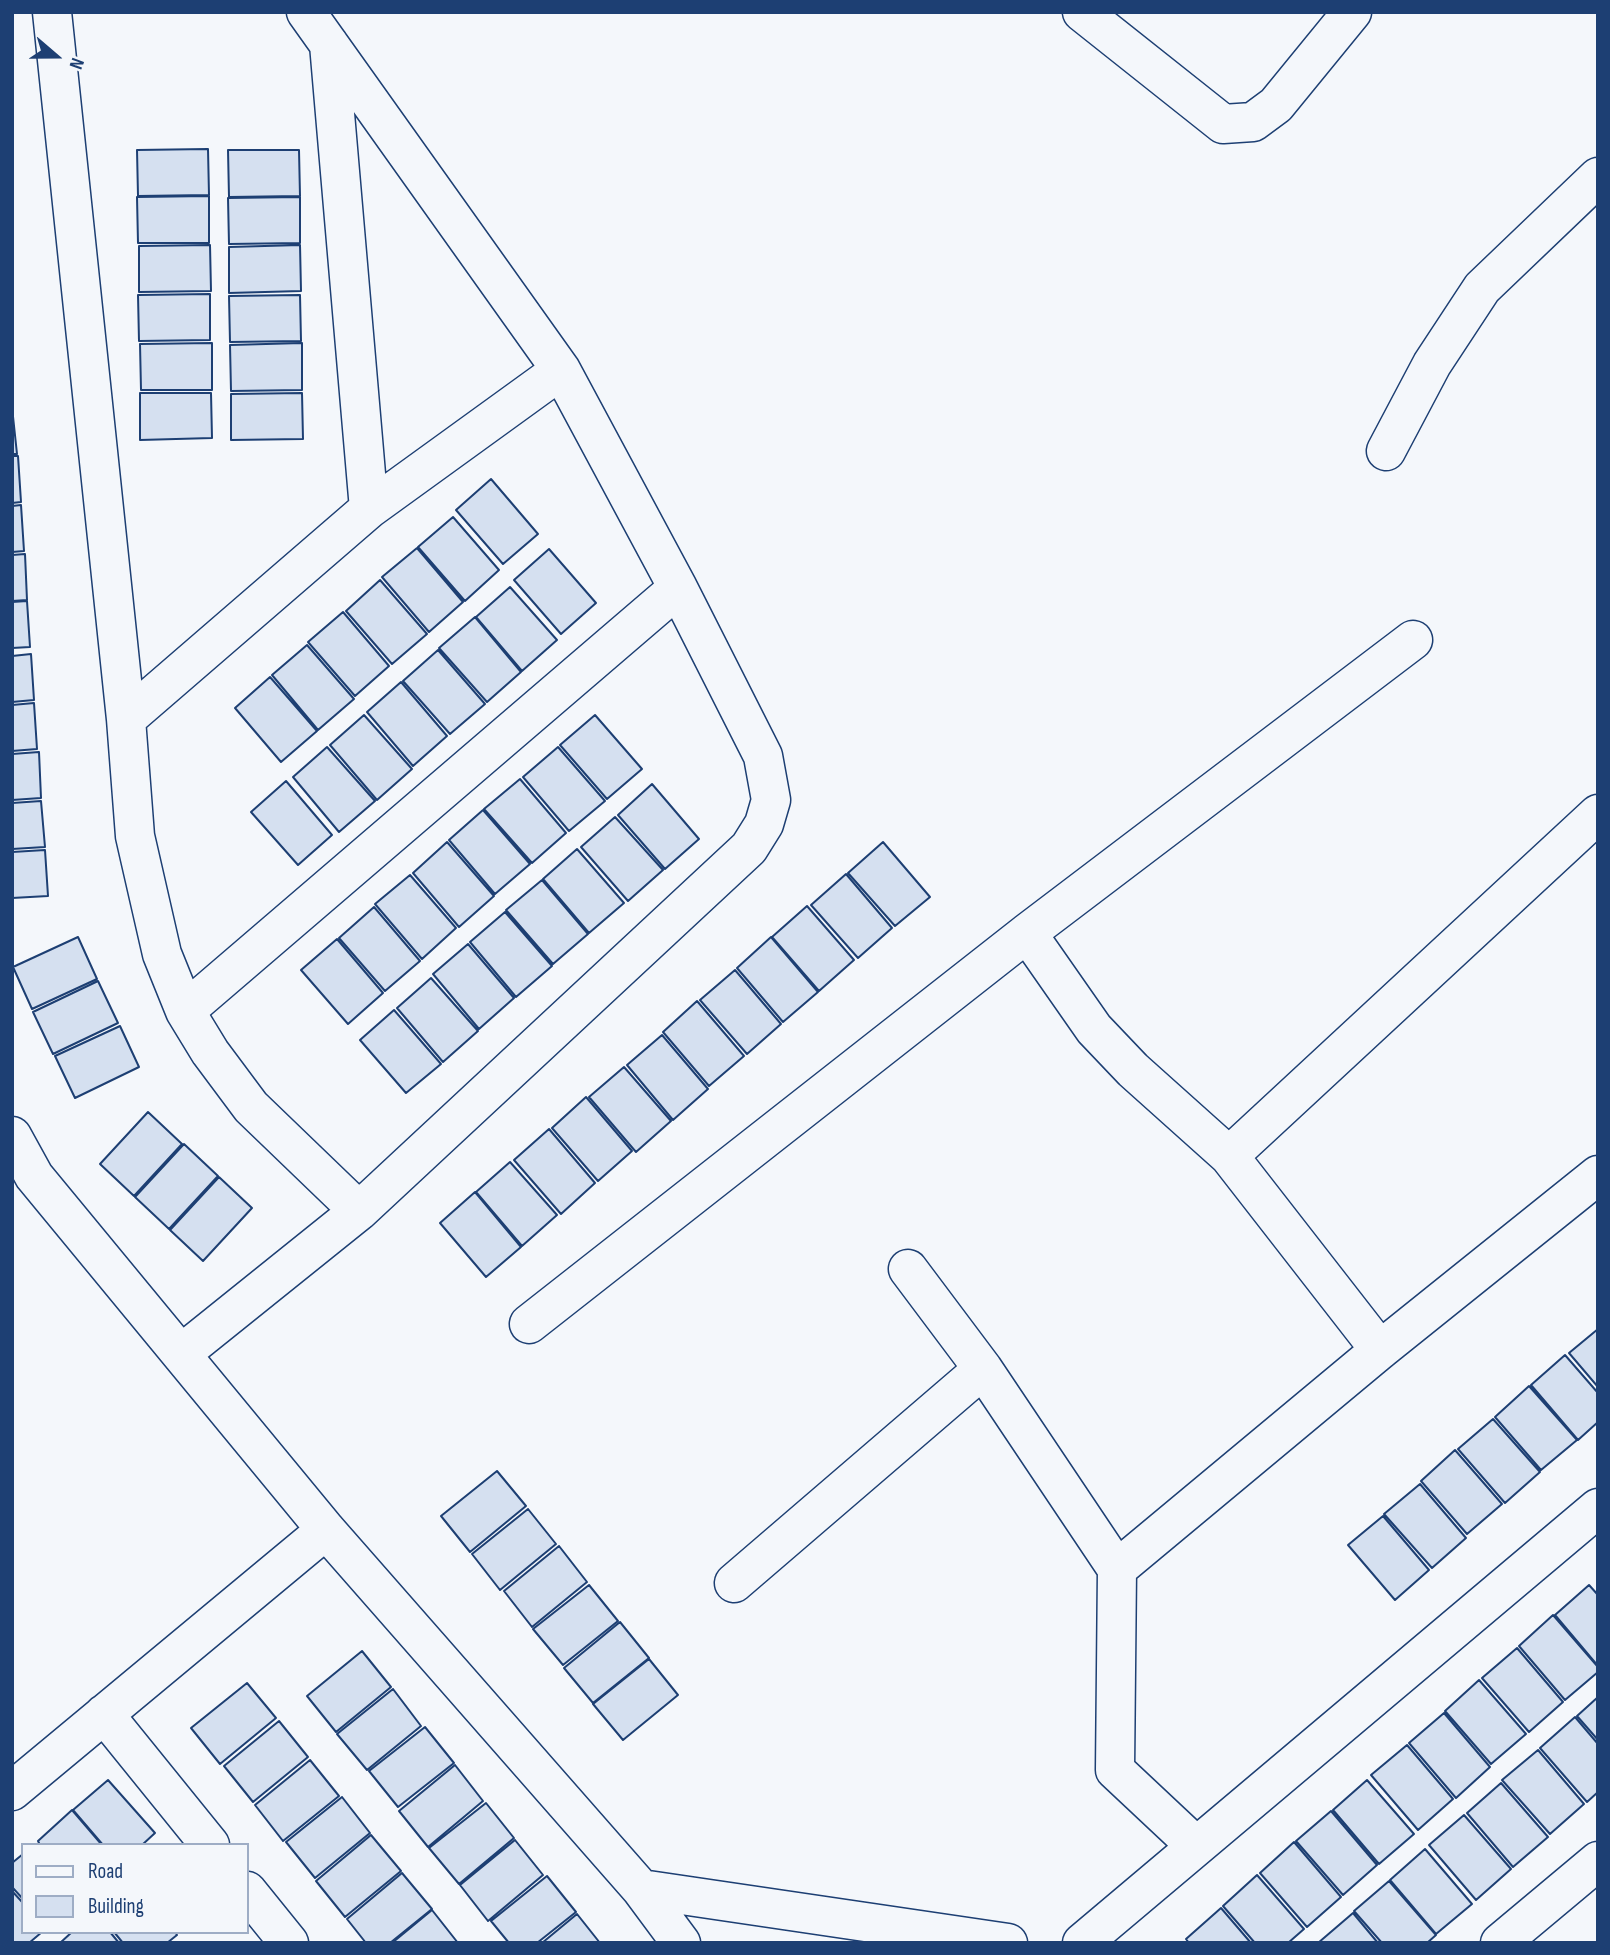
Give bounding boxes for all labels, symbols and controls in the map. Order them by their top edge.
north arrow [21,21,91,91]
text: N [64,55,89,72]
legend [21,1843,248,1934]
text: Road [88,1859,123,1884]
text: Building [88,1894,144,1919]

